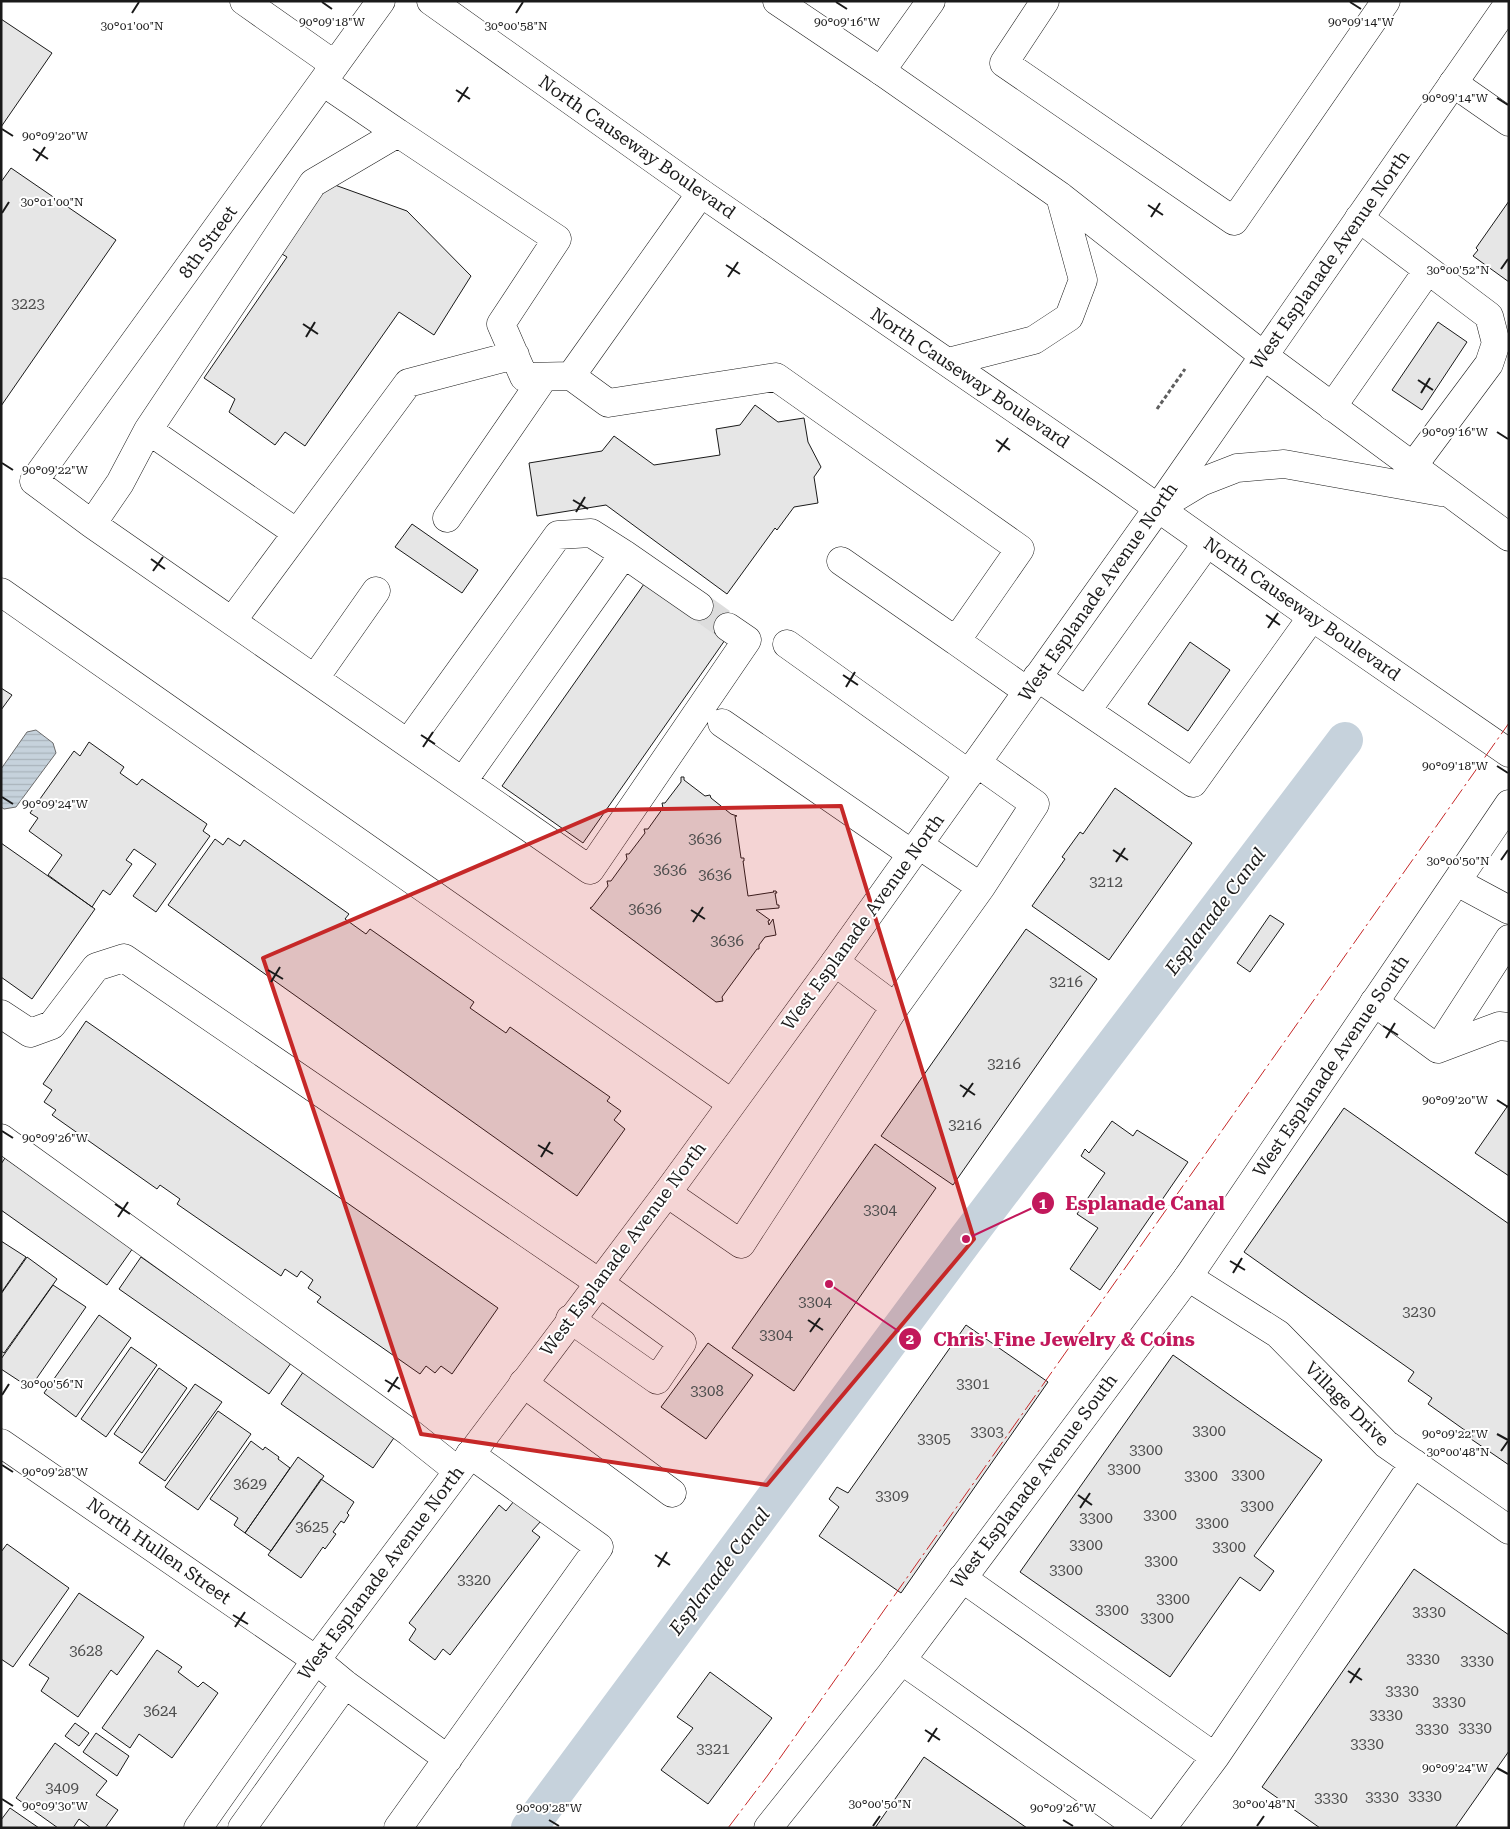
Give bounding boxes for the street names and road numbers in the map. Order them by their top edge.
street label: North Causeway Boulevard [535,71,740,223]
street label: West Esplanade Avenue North [1246,146,1414,373]
street label: 8th Street [174,201,241,282]
street label: North Causeway Boulevard [867,303,1074,452]
street label: West Esplanade Avenue North [1014,478,1182,705]
street label: North Causeway Boulevard [1200,533,1405,685]
street label: West Esplanade Avenue North [777,809,948,1034]
street label: West Esplanade Avenue South [1248,951,1413,1181]
street label: West Esplanade Avenue North [535,1137,710,1360]
street label: Village Drive [1301,1357,1394,1450]
street label: West Esplanade Avenue South [946,1369,1121,1592]
street label: West Esplanade Avenue North [293,1461,468,1684]
street label: North Hullen Street [83,1493,235,1608]

